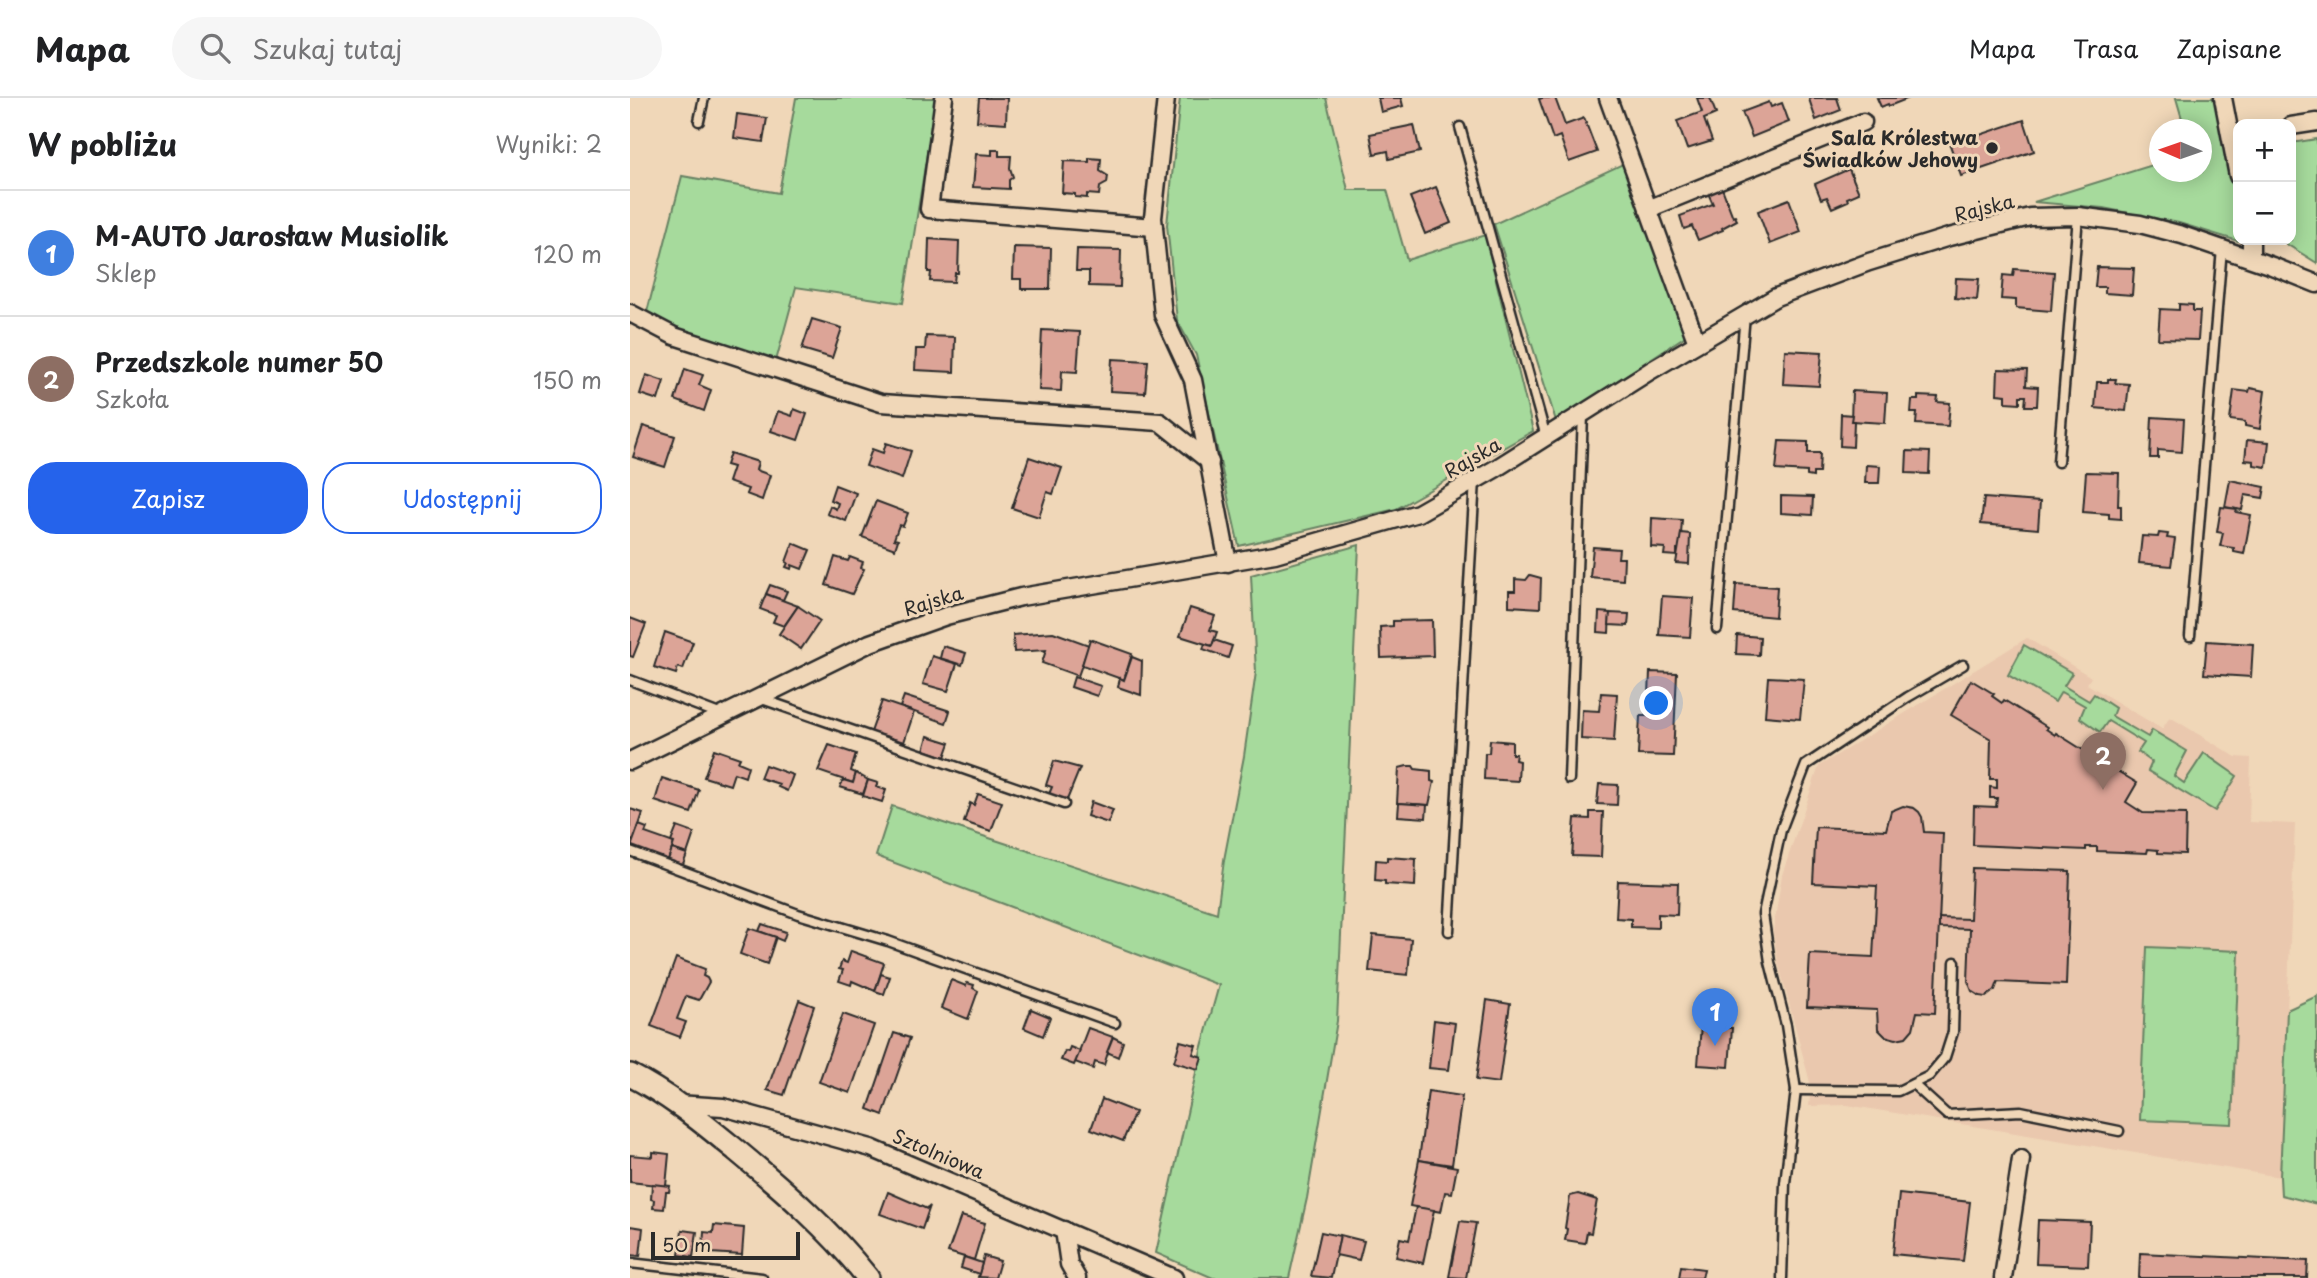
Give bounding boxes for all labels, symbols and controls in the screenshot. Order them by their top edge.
search box [172,17,662,80]
text: Mapa [35,23,130,73]
icon: search [196,29,234,67]
text: Szukaj tutaj [252,29,402,68]
text: Mapa [1969,30,2035,66]
text: Trasa [2073,30,2138,66]
text: Zapisane [2176,30,2282,66]
north arrow [2149,119,2212,182]
map controls [2233,119,2296,245]
button: + [2233,119,2296,182]
text: W pobliżu [28,121,177,166]
place label: Sala Królestwa Świadków Jehowy [1803,123,1978,173]
text: Wyniki: 2 [496,126,602,161]
marker: Sala Królestwa Świadków Jehowy [1984,140,2000,156]
button: − [2233,182,2296,245]
street label: Rajska [1951,186,2017,228]
text: M-AUTO Jarosław Musiolik [95,216,449,255]
text: 1 [46,236,57,271]
text: 120 m [534,236,602,271]
text: Sklep [95,255,157,290]
text: Przedszkole numer 50 [95,342,383,381]
text: 2 [43,362,59,397]
text: 150 m [533,362,602,397]
text: Szkoła [95,381,169,416]
street label: Rajska [1439,430,1506,484]
button: Zapisz [28,462,308,534]
button: Udostępnij [322,462,602,534]
street label: Rajska [900,578,966,622]
your location [1639,686,1673,720]
pin: 2 [2080,732,2126,790]
pin: 1 [1692,988,1738,1046]
street label: Sztolniowa [889,1121,989,1185]
scale bar [651,1229,800,1261]
text: 50 m [662,1230,711,1258]

